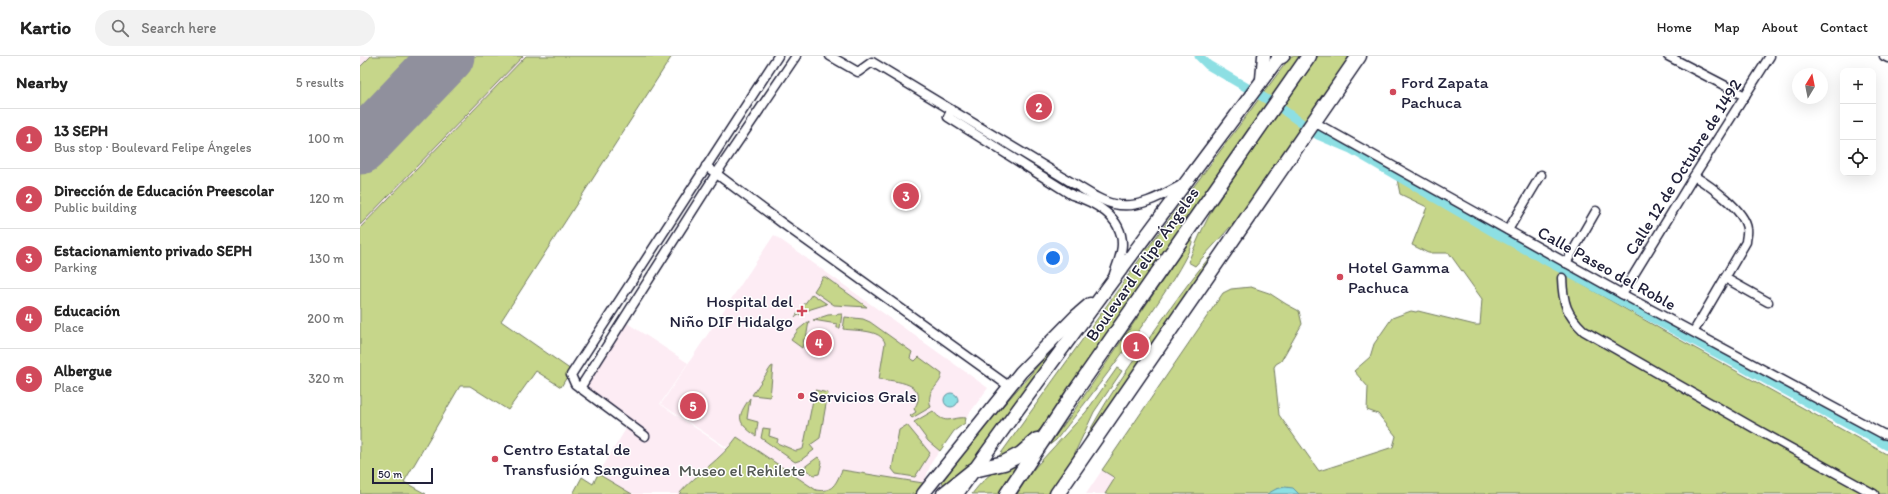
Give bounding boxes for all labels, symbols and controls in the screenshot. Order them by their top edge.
search box [95,10,375,46]
text: Kartio [20,16,71,39]
icon: search [109,17,131,39]
text: Search here [141,19,216,37]
text: Home [1657,19,1692,36]
text: Map [1714,19,1740,36]
text: About [1762,19,1798,36]
text: Contact [1820,19,1868,36]
north arrow [1792,68,1828,104]
map controls [1840,68,1876,176]
button: + [1840,68,1876,104]
text: Nearby [16,72,68,92]
place label: Ford Zapata Pachuca [1401,72,1489,112]
text: 5 results [296,75,344,90]
street label: Calle 12 de Octubre de 1492 [1621,75,1746,259]
marker: Ford Zapata Pachuca [1388,87,1398,97]
pin: 2 [1026,92,1052,122]
button: − [1840,104,1876,140]
text: 13 SEPH [54,122,108,140]
text: 1 [26,131,32,146]
text: 100 m [308,131,344,146]
text: Bus stop · Boulevard Felipe Ángeles [54,140,252,155]
button: locate [1840,140,1876,176]
pin: 3 [893,181,919,211]
text: Dirección de Educación Preescolar [54,182,274,200]
street label: Boulevard Felipe Ángeles [1081,183,1203,345]
text: 2 [26,191,32,206]
text: 120 m [309,191,344,206]
text: Public building [54,200,137,215]
street label: Calle Paseo del Roble [1534,222,1680,314]
text: Estacionamiento privado SEPH [54,242,252,260]
your location [1043,248,1063,268]
text: 3 [25,251,33,266]
text: 130 m [309,251,344,266]
place label: Hotel Gamma Pachuca [1348,257,1450,297]
text: Parking [54,260,97,275]
marker: Hotel Gamma Pachuca [1335,272,1345,282]
place label: Hospital del Niño DIF Hidalgo [670,291,793,331]
text: Educación [54,302,120,320]
marker: Hospital del Niño DIF Hidalgo [796,305,808,317]
text: 4 [25,311,33,326]
text: 200 m [307,311,344,326]
text: Place [54,320,84,335]
pin: 4 [806,328,832,358]
pin: 1 [1123,331,1149,361]
text: Albergue [54,362,112,380]
text: 5 [26,371,32,386]
text: 320 m [308,371,344,386]
text: Place [54,380,84,395]
place label: Servicios Grals [809,386,917,406]
pin: 5 [680,391,706,421]
marker: Servicios Grals [796,391,806,401]
place label: Centro Estatal de Transfusión Sanguinea [503,439,670,479]
marker: Centro Estatal de Transfusión Sanguinea [490,454,500,464]
park label: Museo el Rehilete [679,460,805,480]
scale bar [372,466,433,485]
text: 50 m [378,468,402,481]

